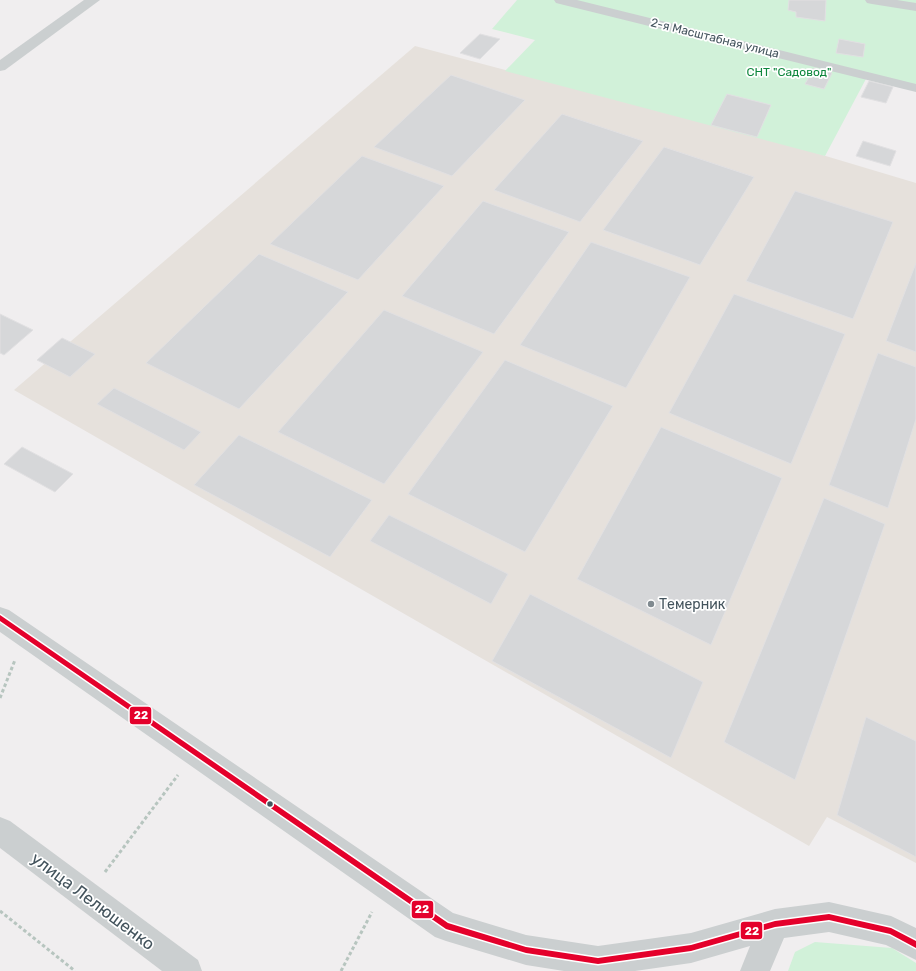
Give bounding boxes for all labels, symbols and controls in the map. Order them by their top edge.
street label: 2-я Масштабная улица [649,15,781,61]
park label: СНТ "Садовод" [747,65,831,79]
place label: Темерник [659,596,726,613]
marker: Темерник [646,599,656,609]
line badge: 22 [129,706,152,725]
text: 22 [134,709,148,722]
unlabelled marker [265,799,275,809]
street label: улица Лелюшенко [27,848,159,954]
line badge: 22 [411,900,434,919]
text: 22 [415,903,429,916]
line badge: 22 [740,921,763,940]
text: 22 [745,925,759,938]

